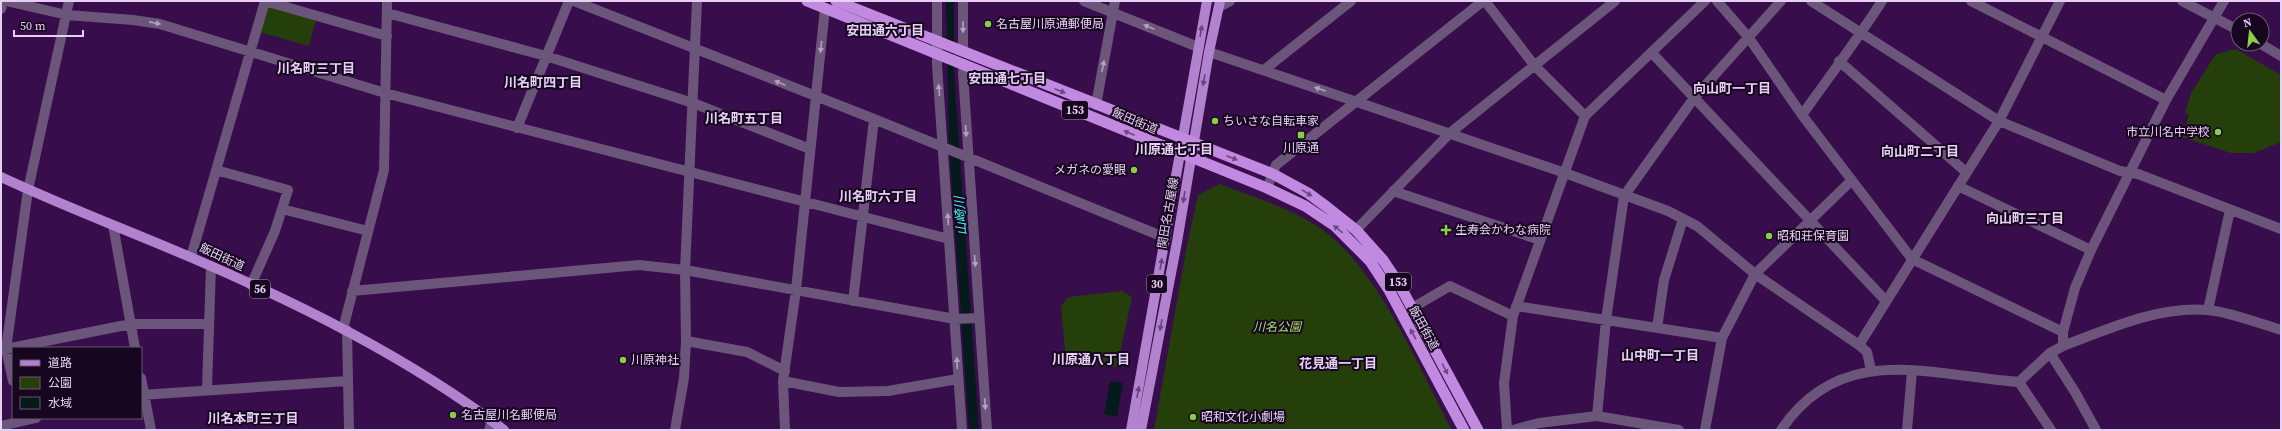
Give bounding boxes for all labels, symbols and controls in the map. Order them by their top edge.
scale bar [14,12,83,38]
north arrow [2230,12,2270,52]
text: N [2242,15,2253,31]
place label: 名古屋川原通郵便局 [996,16,1104,32]
text: 50 m [20,18,46,34]
marker: 名古屋川原通郵便局 [983,19,993,29]
one-way arrow [149,21,161,27]
one-way arrow [960,21,966,34]
district label: 安田通六丁目 [846,22,924,39]
one-way arrow [1144,24,1155,30]
one-way arrow [1199,25,1205,37]
one-way arrow [818,41,825,53]
district label: 川名町三丁目 [277,60,355,77]
one-way arrow [1101,60,1107,73]
district label: 安田通七丁目 [968,70,1046,87]
district label: 川名町四丁目 [504,74,582,91]
one-way arrow [1201,74,1207,86]
one-way arrow [775,80,786,86]
district label: 向山町一丁目 [1693,80,1771,97]
one-way arrow [935,84,942,96]
one-way arrow [1313,86,1325,92]
one-way arrow [1054,88,1066,94]
road number: 153 [1062,101,1088,119]
street label: 飯田街道 [1110,104,1160,138]
district label: 川名町五丁目 [705,110,783,127]
place label: ちいさな自転車家 [1223,113,1319,129]
marker: ちいさな自転車家 [1210,116,1220,126]
place label: 市立川名中学校 [2126,124,2210,140]
one-way arrow [963,125,970,137]
marker: 市立川名中学校 [2213,127,2223,137]
one-way arrow [1123,130,1134,136]
marker: 川原通 [1296,130,1306,140]
place label: 川原通 [1283,140,1319,156]
district label: 川原通七丁目 [1135,141,1213,158]
district label: 向山町二丁目 [1881,143,1959,160]
one-way arrow [1226,155,1238,161]
place label: メガネの愛眼 [1054,162,1126,178]
marker: メガネの愛眼 [1129,165,1139,175]
street label: 関田名古屋線 [1154,176,1182,250]
district label: 川名町六丁目 [839,188,917,205]
one-way arrow [1301,189,1313,196]
one-way arrow [1181,191,1187,203]
water label: 山崎川 [951,194,970,236]
district label: 向山町三丁目 [1986,210,2064,227]
one-way arrow [944,213,951,225]
place label: 生寿会かわな病院 [1455,222,1551,238]
one-way arrow [1333,224,1343,233]
marker: 生寿会かわな病院 [1440,224,1452,236]
place label: 昭和荘保育園 [1777,228,1849,244]
marker: 昭和荘保育園 [1764,231,1774,241]
street label: 飯田街道 [197,240,247,274]
one-way arrow [972,255,979,267]
one-way arrow [1158,258,1164,270]
road number: 153 [1385,273,1411,291]
road number: 30 [1147,275,1167,293]
road number: 56 [250,280,270,298]
street label: 飯田街道 [1405,303,1443,353]
one-way arrow [1158,319,1164,331]
park label: 川名公園 [1253,319,1303,335]
one-way arrow [1410,328,1416,340]
legend [12,347,142,419]
district label: 山中町一丁目 [1621,347,1699,364]
district label: 川原通八丁目 [1052,351,1130,368]
place label: 川原神社 [631,352,679,368]
text: 道路 [48,355,72,371]
marker: 川原神社 [618,355,628,365]
district label: 花見通一丁目 [1299,355,1377,372]
one-way arrow [954,357,961,369]
one-way arrow [1442,364,1448,375]
text: 公園 [48,375,72,391]
one-way arrow [1135,386,1141,398]
text: 水域 [48,395,72,411]
one-way arrow [982,398,989,410]
place label: 名古屋川名郵便局 [461,407,557,423]
place label: 昭和文化小劇場 [1201,409,1285,425]
district label: 川名本町三丁目 [207,410,299,427]
marker: 名古屋川名郵便局 [448,410,458,420]
marker: 昭和文化小劇場 [1188,412,1198,422]

